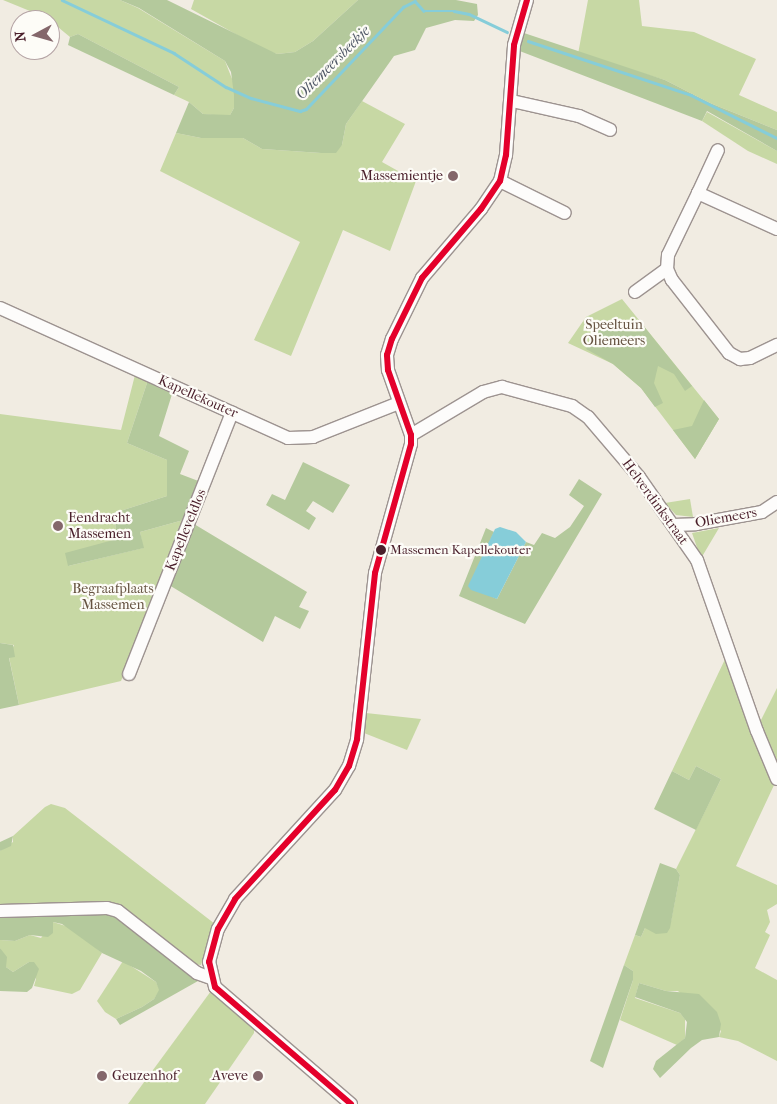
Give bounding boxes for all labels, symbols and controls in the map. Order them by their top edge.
north arrow [10,10,60,60]
water label: Oliemeersbeekje [292,22,374,104]
text: N [12,30,30,43]
place label: Massemientje [360,168,443,184]
marker: Massemientje [447,170,459,182]
park label: Speeltuin Oliemeers [583,317,645,350]
street label: Kapellekouter [156,372,240,422]
street label: Helverdinkstraat [618,456,692,548]
street label: Kapelleveldlos [162,487,210,573]
street label: Oliemeers [694,504,758,532]
place label: Eendracht Massemen [68,510,131,542]
marker: Eendracht Massemen [52,520,64,532]
place label: Massemen Kapellekouter [390,542,531,558]
marker: Massemen Kapellekouter [376,545,386,555]
park label: Begraafplaats Massemen [72,581,154,614]
place label: Geuzenhof [112,1068,177,1084]
place label: Aveve [212,1068,248,1084]
marker: Geuzenhof [96,1070,108,1082]
marker: Aveve [252,1070,264,1082]

